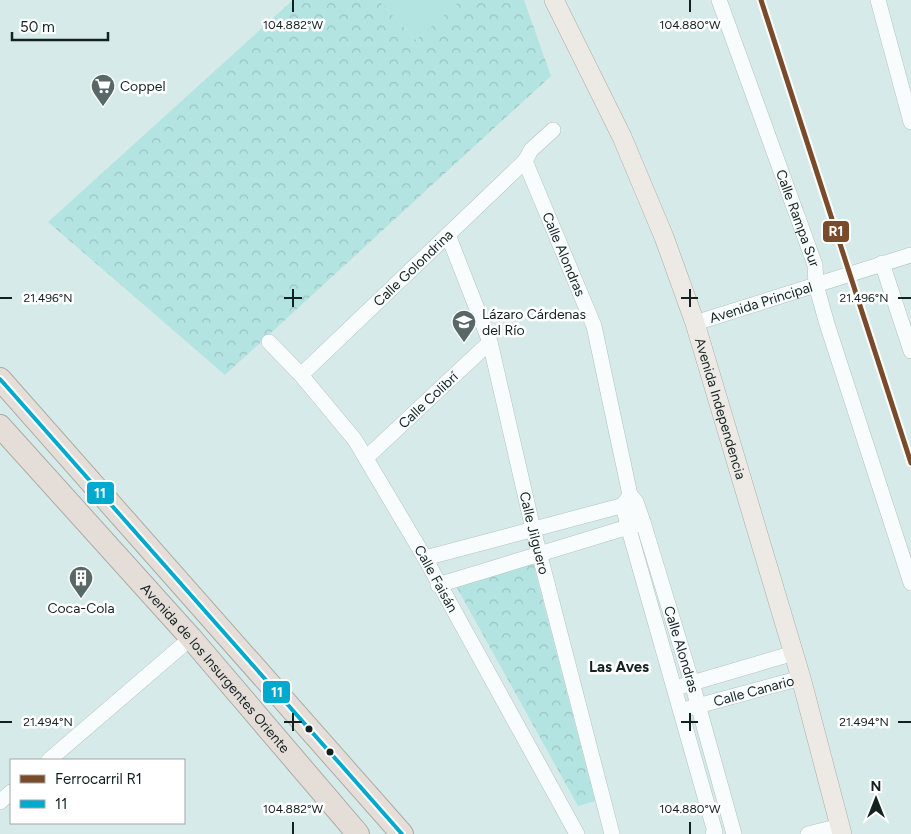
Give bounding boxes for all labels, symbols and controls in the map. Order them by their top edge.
scale bar [12,10,109,42]
text: 50 m [20,18,55,36]
text: 104.882°W [263,18,323,32]
text: 104.880°W [660,18,721,32]
supermarket icon: Coppel [90,73,116,107]
place label: Coppel [120,78,166,95]
street label: Calle Rampa Sur [773,167,824,269]
street label: Calle Alondras [539,210,589,299]
line badge: R1 [822,220,850,243]
text: R1 [829,223,843,240]
street label: Calle Golondrina [370,226,456,310]
street label: Avenida Principal [707,278,814,326]
text: 21.496°N [24,291,72,305]
text: 21.496°N [840,291,888,305]
place label: Lázaro Cárdenas del Río [482,306,586,339]
school or university icon: Lázaro Cárdenas del Río [451,309,477,343]
street label: Avenida Independencia [691,336,750,481]
street label: Calle Colibrí [395,367,462,432]
line badge: 11 [86,481,115,505]
text: 11 [94,485,106,502]
street label: Calle Jilguero [516,490,553,576]
street label: Calle Faisán [411,542,462,615]
building icon: Coca-Cola [68,565,94,599]
street label: Avenida de los Insurgentes Oriente [137,580,294,757]
place label: Coca-Cola [47,600,115,617]
street label: Calle Alondras [661,604,703,694]
district label: Las Aves [589,658,649,676]
street label: Calle Canario [711,672,796,710]
line badge: 11 [262,680,291,704]
text: 11 [271,684,283,701]
text: 21.494°N [23,715,73,729]
text: 21.494°N [839,715,889,729]
unlabelled marker [304,724,314,734]
unlabelled marker [325,747,335,757]
legend [10,759,185,824]
text: Ferrocarril R1 [55,770,142,788]
north arrow [851,774,901,824]
text: N [871,778,881,795]
text: 11 [55,795,67,813]
text: 104.882°W [263,802,323,816]
text: 104.880°W [660,802,721,816]

